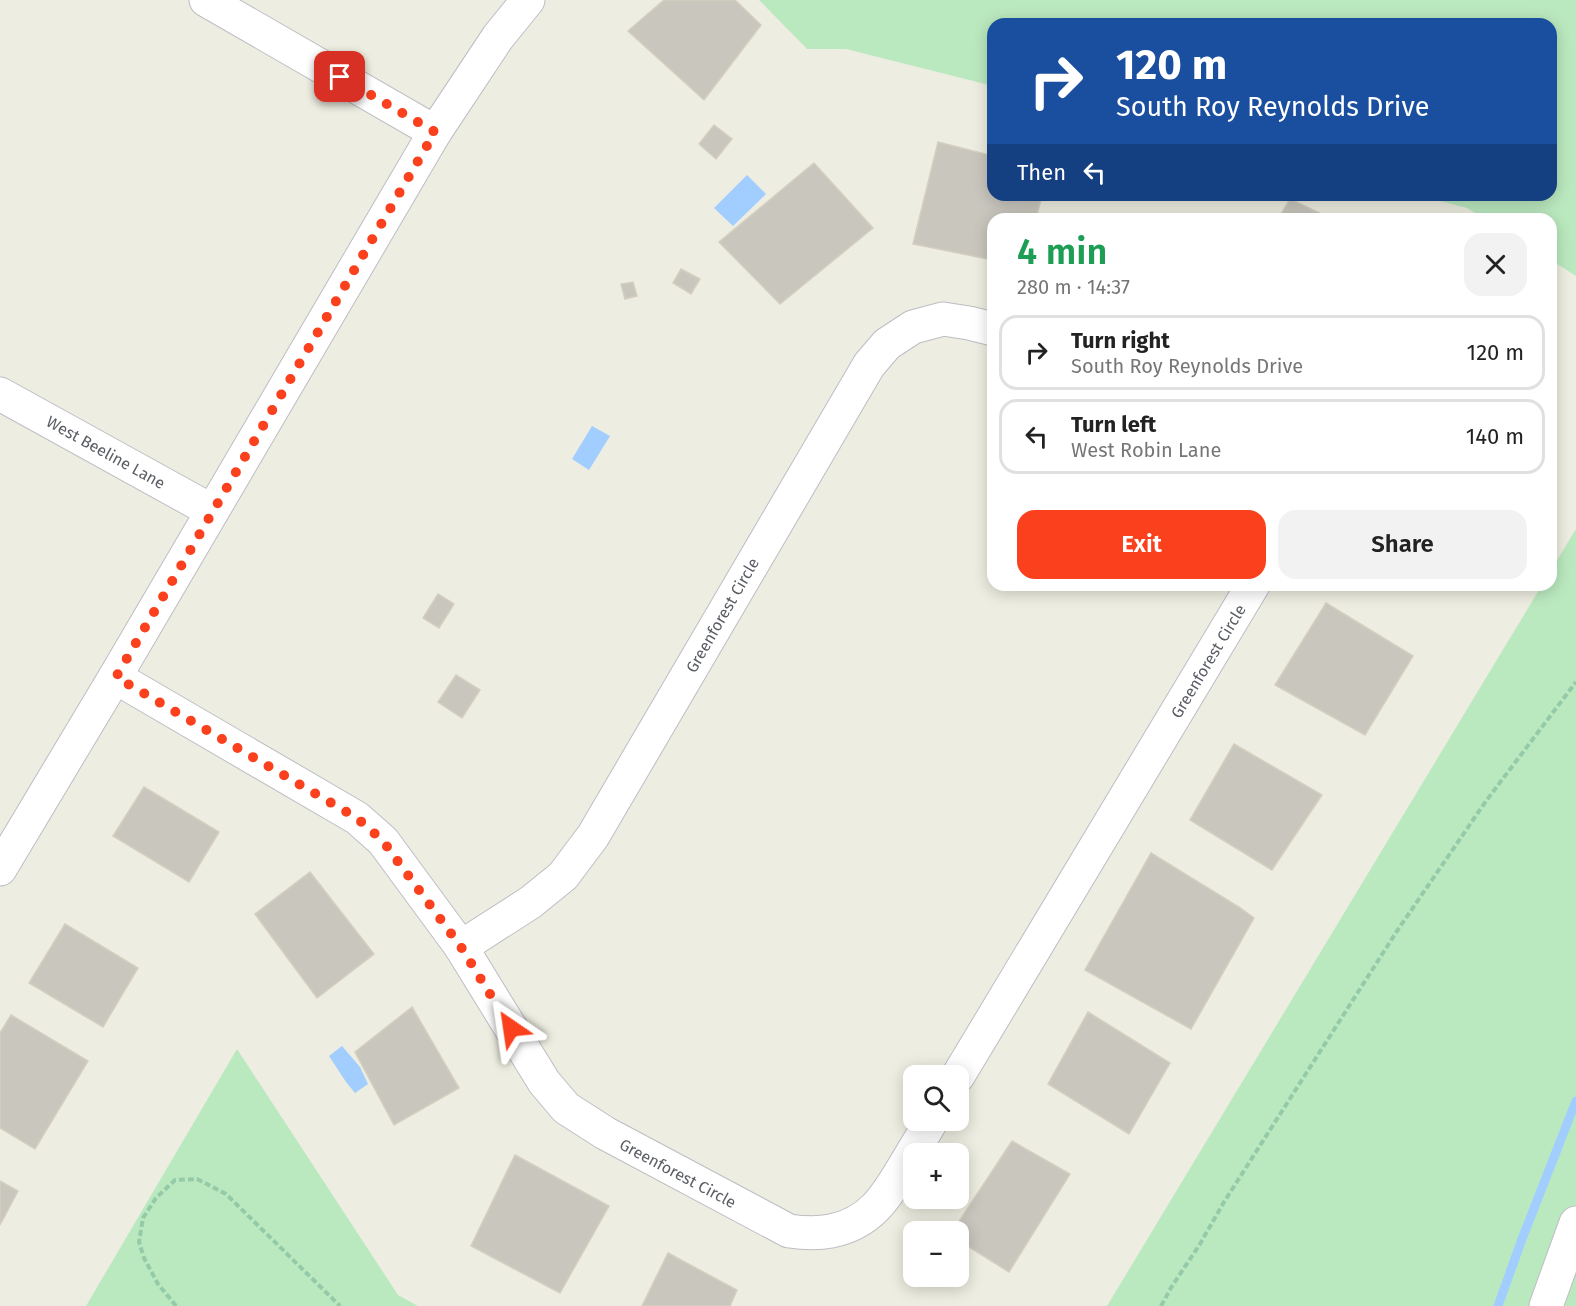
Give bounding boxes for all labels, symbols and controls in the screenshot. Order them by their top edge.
text: 120 m [1116,40,1227,90]
icon: right [1017,42,1095,120]
pin [314,51,365,102]
icon: arrive [323,60,356,93]
text: South Roy Reynolds Drive [1116,91,1429,123]
icon: left [1078,156,1111,189]
text: Then [1017,159,1066,186]
text: 4 min [1017,230,1107,274]
button: close [1464,233,1527,296]
text: 280 m · 14:37 [1017,275,1130,299]
text: Turn right [1071,327,1170,354]
icon: right [1020,336,1053,369]
text: 120 m [1467,339,1524,366]
text: South Roy Reynolds Drive [1071,354,1303,378]
text: Turn left [1071,411,1156,438]
street label: West Beeline Lane [43,412,168,493]
icon: left [1020,420,1053,453]
text: 140 m [1466,423,1524,450]
text: West Robin Lane [1071,438,1221,462]
button: Exit [1017,510,1266,579]
button: Share [1278,510,1527,579]
street label: Greenforest Circle [682,555,763,676]
street label: Greenforest Circle [1167,601,1250,722]
position arrow [479,996,543,1060]
map controls [903,1065,969,1287]
button: search [903,1065,969,1131]
street label: Greenforest Circle [616,1135,739,1212]
button: + [903,1143,969,1209]
button: − [903,1221,969,1287]

